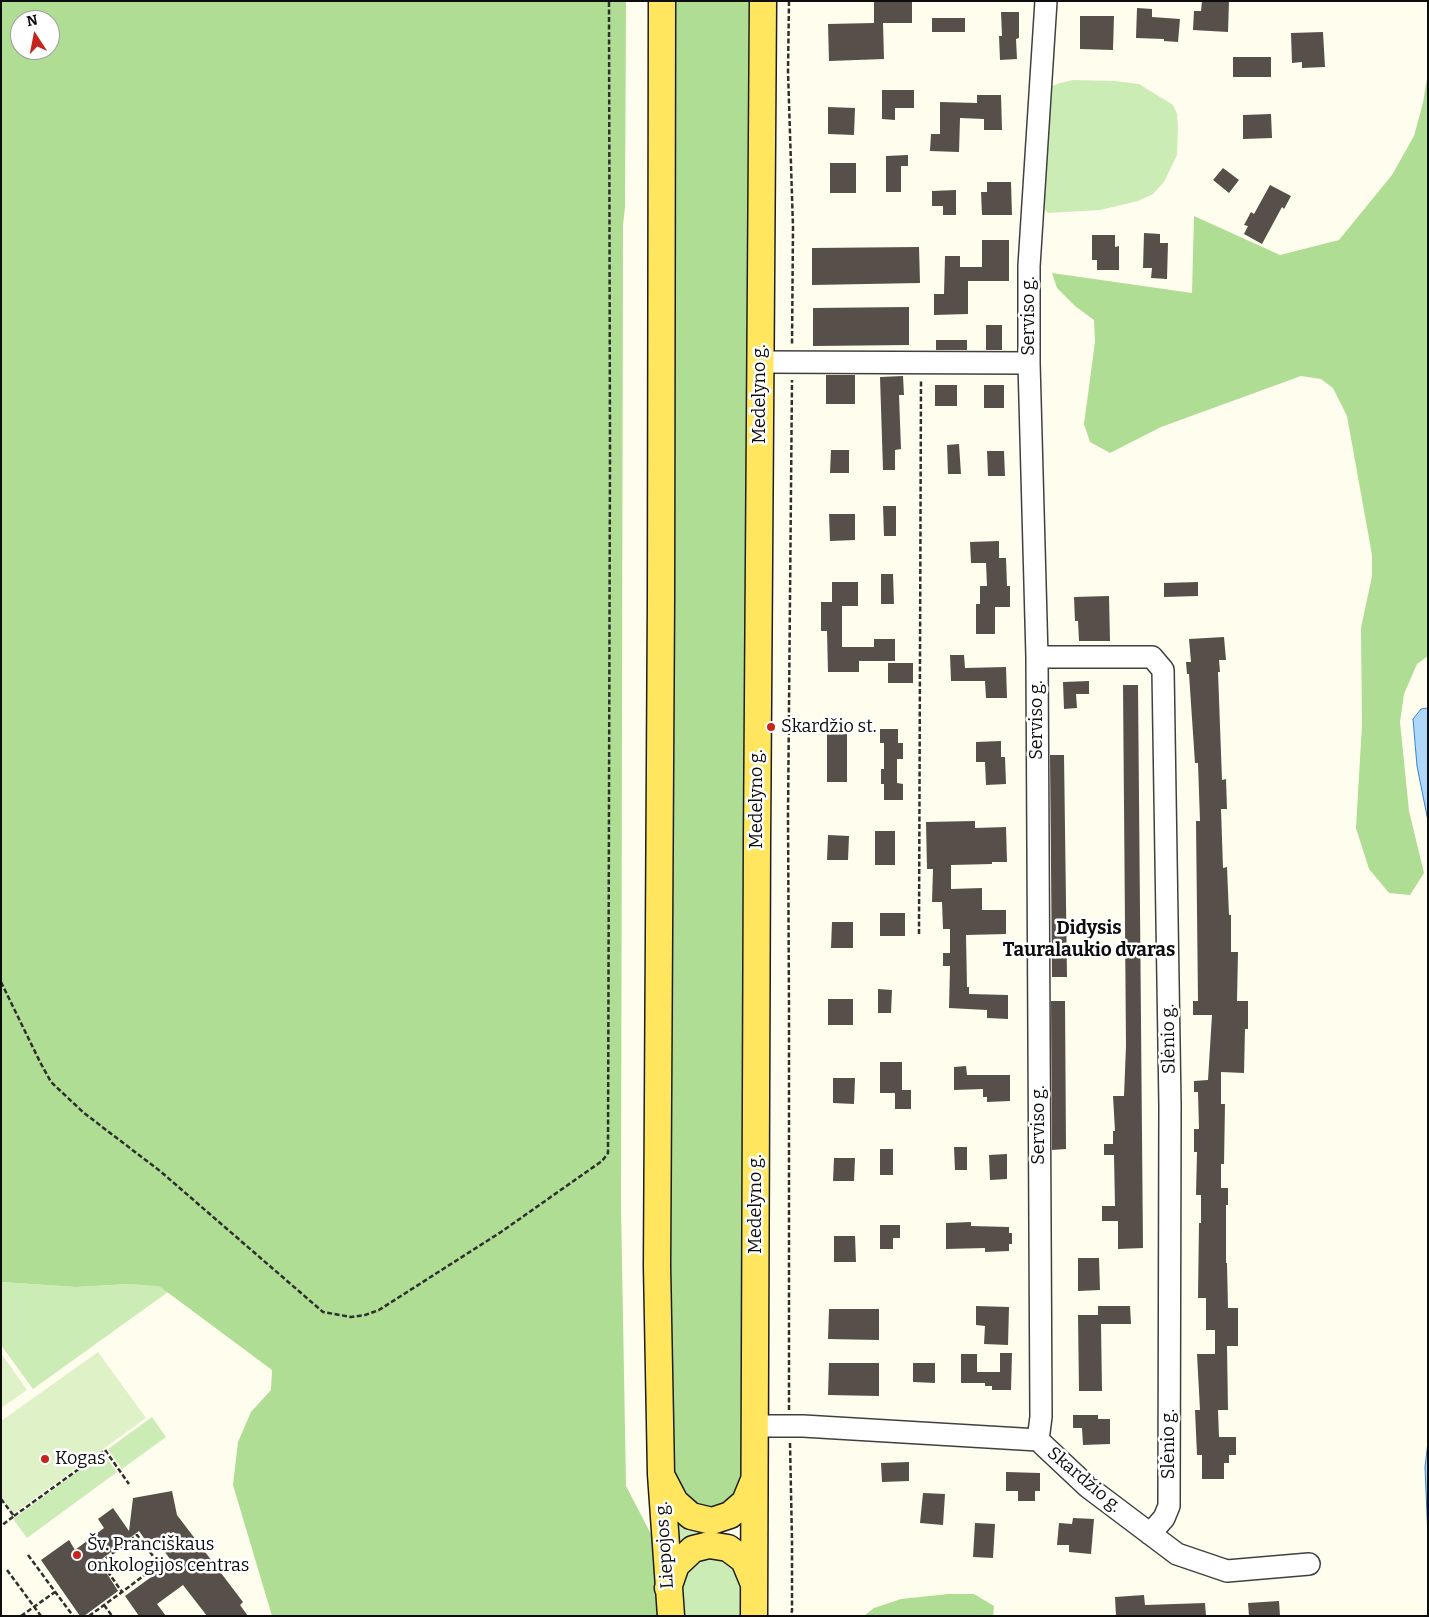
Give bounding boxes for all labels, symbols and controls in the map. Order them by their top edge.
north arrow [10,10,60,60]
text: N [25,11,39,30]
street label: Serviso g. [1018,276,1040,356]
street label: Medelyno g. [749,344,771,444]
street label: Serviso g. [1026,680,1048,760]
place label: Skardžio st. [781,716,876,738]
marker: Skardžio st. [765,721,777,733]
street label: Medelyno g. [746,749,768,849]
district label: Didysis Tauralaukio dvaras [1003,918,1175,962]
street label: Slėnio g. [1158,1004,1180,1074]
street label: Serviso g. [1028,1085,1050,1165]
street label: Medelyno g. [745,1154,767,1254]
street label: Slėnio g. [1158,1409,1180,1479]
street label: Skardžio g. [1042,1443,1126,1517]
place label: Kogas [55,1448,106,1470]
marker: Kogas [39,1453,51,1465]
street label: Liepojos g. [651,1501,679,1589]
place label: Šv. Pranciškaus onkologijos centras [87,1534,249,1576]
marker: Šv. Pranciškaus onkologijos centras [71,1549,83,1561]

